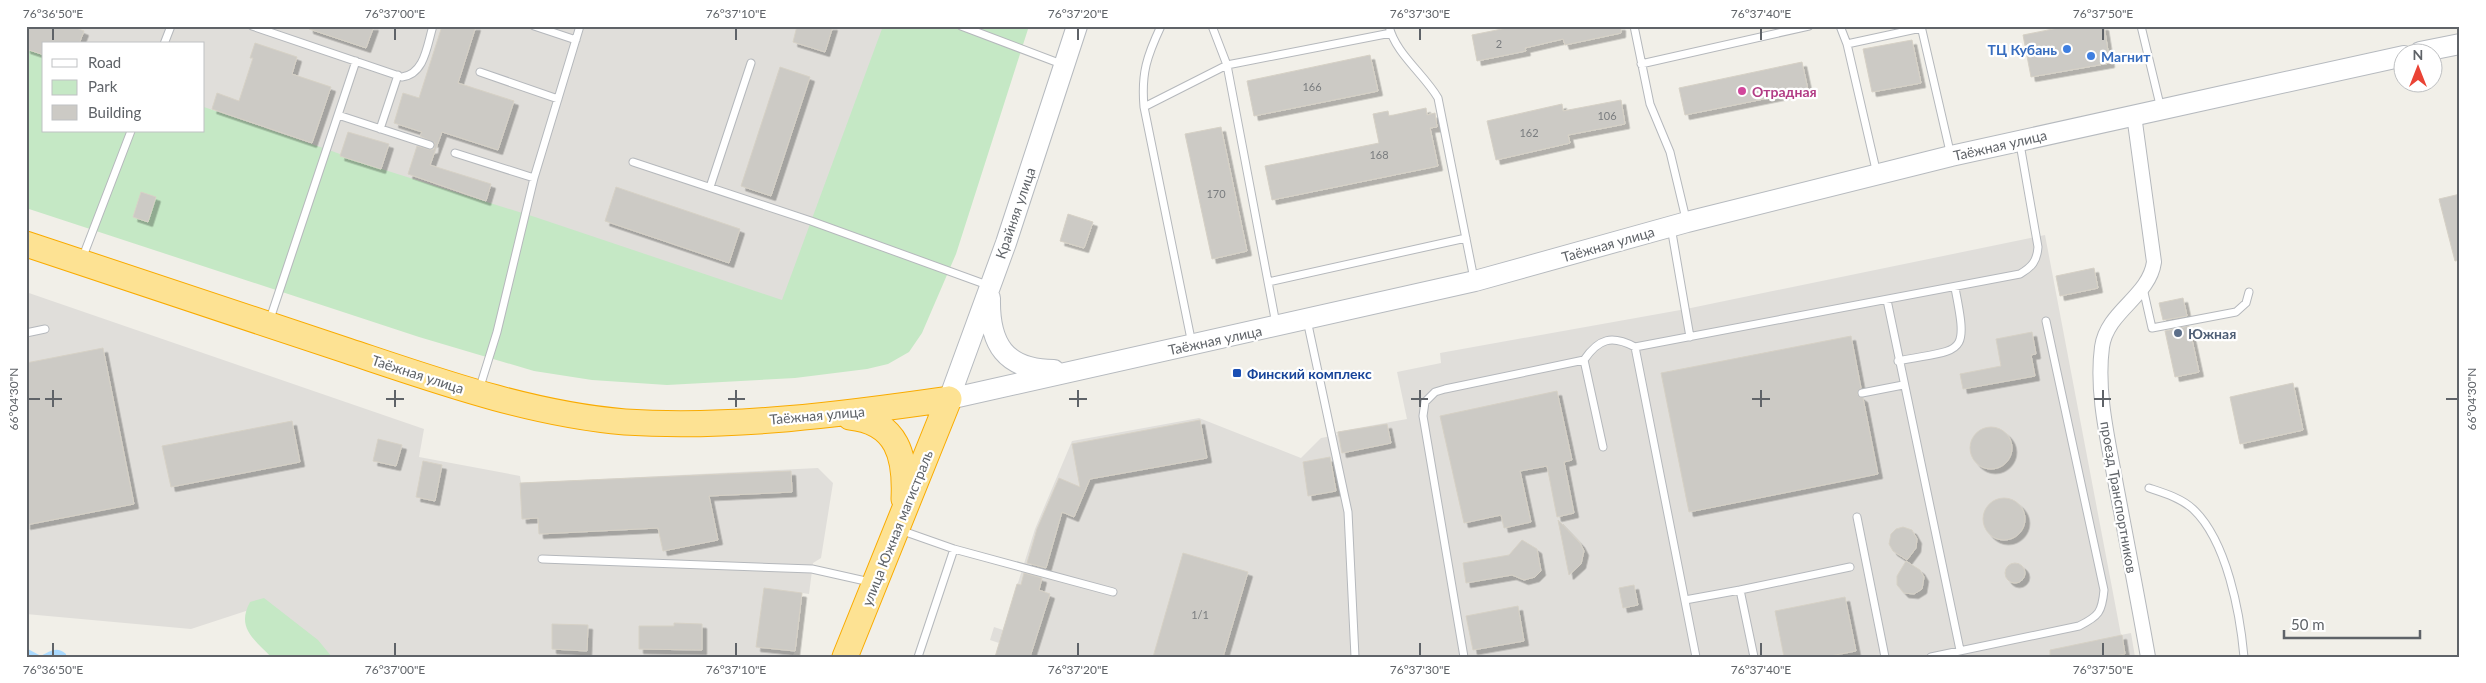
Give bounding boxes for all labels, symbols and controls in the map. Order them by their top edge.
text: 76°36'50"E [23,6,83,21]
text: 76°37'00"E [365,6,425,21]
text: 76°37'10"E [706,6,766,21]
text: 76°37'20"E [1048,6,1108,21]
text: 76°37'30"E [1390,6,1450,21]
text: 76°37'40"E [1731,6,1791,21]
text: 76°37'50"E [2073,6,2133,21]
house number: 2 [1496,37,1502,50]
place label: ТЦ Кубань [1988,41,2057,58]
legend [42,42,205,132]
north arrow [2394,42,2444,92]
marker: ТЦ Кубань [2061,43,2073,55]
text: N [2413,46,2423,63]
place label: Магнит [2101,48,2151,65]
marker: Магнит [2085,50,2097,62]
text: Road [88,53,121,71]
text: Park [88,77,118,95]
house number: 166 [1302,80,1322,93]
place label: Отрадная [1752,83,1817,100]
marker: Отрадная [1736,85,1748,97]
text: Building [88,103,141,121]
house number: 106 [1597,109,1617,122]
house number: 162 [1519,126,1539,139]
street label: Таёжная улица [1952,126,2049,164]
house number: 168 [1369,148,1389,161]
street label: Крайняя улица [991,165,1039,261]
house number: 170 [1206,187,1226,200]
street label: Таёжная улица [1560,223,1656,265]
street label: Таёжная улица [1166,322,1264,358]
place label: Южная [2188,325,2236,342]
marker: Южная [2172,327,2184,339]
street label: Таёжная улица [370,351,466,397]
place label: Финский комплекс [1247,365,1372,382]
marker: Финский комплекс [1231,367,1243,379]
text: 66°04'30"N [6,368,21,430]
text: 66°04'30"N [2464,368,2479,430]
street label: Таёжная улица [769,402,865,428]
street label: проезд Транспортников [2097,420,2141,574]
street label: улица Южная магистраль [858,447,936,608]
house number: 1/1 [1191,608,1209,621]
scale bar [2284,608,2420,640]
text: 50 m [2291,615,2325,633]
text: 76°36'50"E [23,662,83,677]
text: 76°37'00"E [365,662,425,677]
text: 76°37'10"E [706,662,766,677]
text: 76°37'20"E [1048,662,1108,677]
text: 76°37'30"E [1390,662,1450,677]
text: 76°37'40"E [1731,662,1791,677]
text: 76°37'50"E [2073,662,2133,677]

